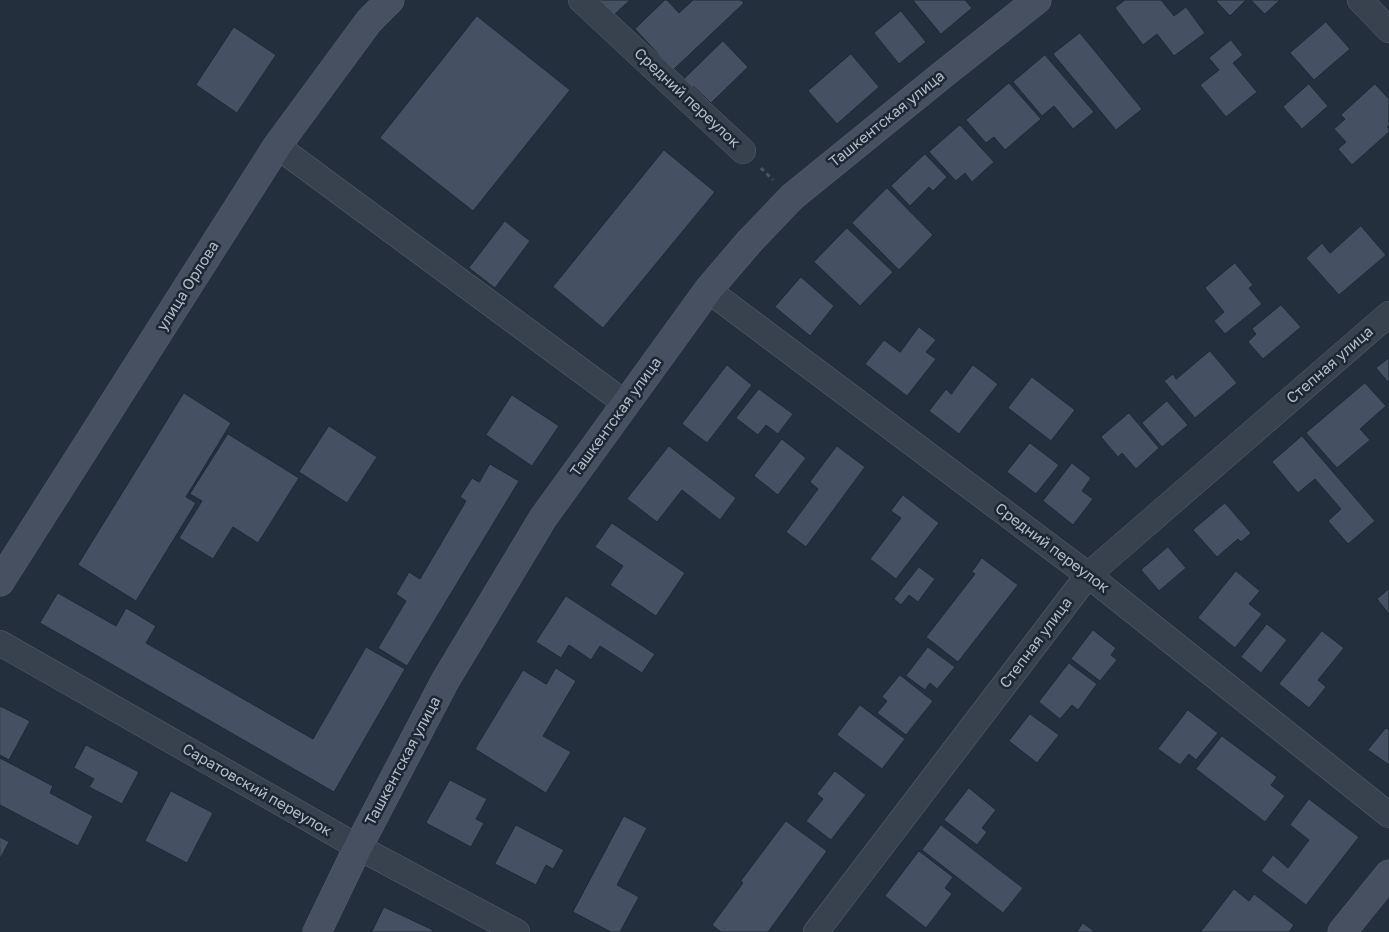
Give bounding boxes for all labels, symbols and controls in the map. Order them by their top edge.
street label: Средний переулок [630,44,744,152]
street label: Ташкентская улица [826,67,948,171]
street label: улица Орлова [153,238,223,334]
street label: Степная улица [1283,322,1377,408]
street label: Ташкентская улица [567,354,665,480]
street label: Средний переулок [991,499,1113,597]
street label: Степная улица [996,594,1076,692]
street label: Ташкентская улица [361,694,445,828]
street label: Саратовский переулок [179,740,335,840]

